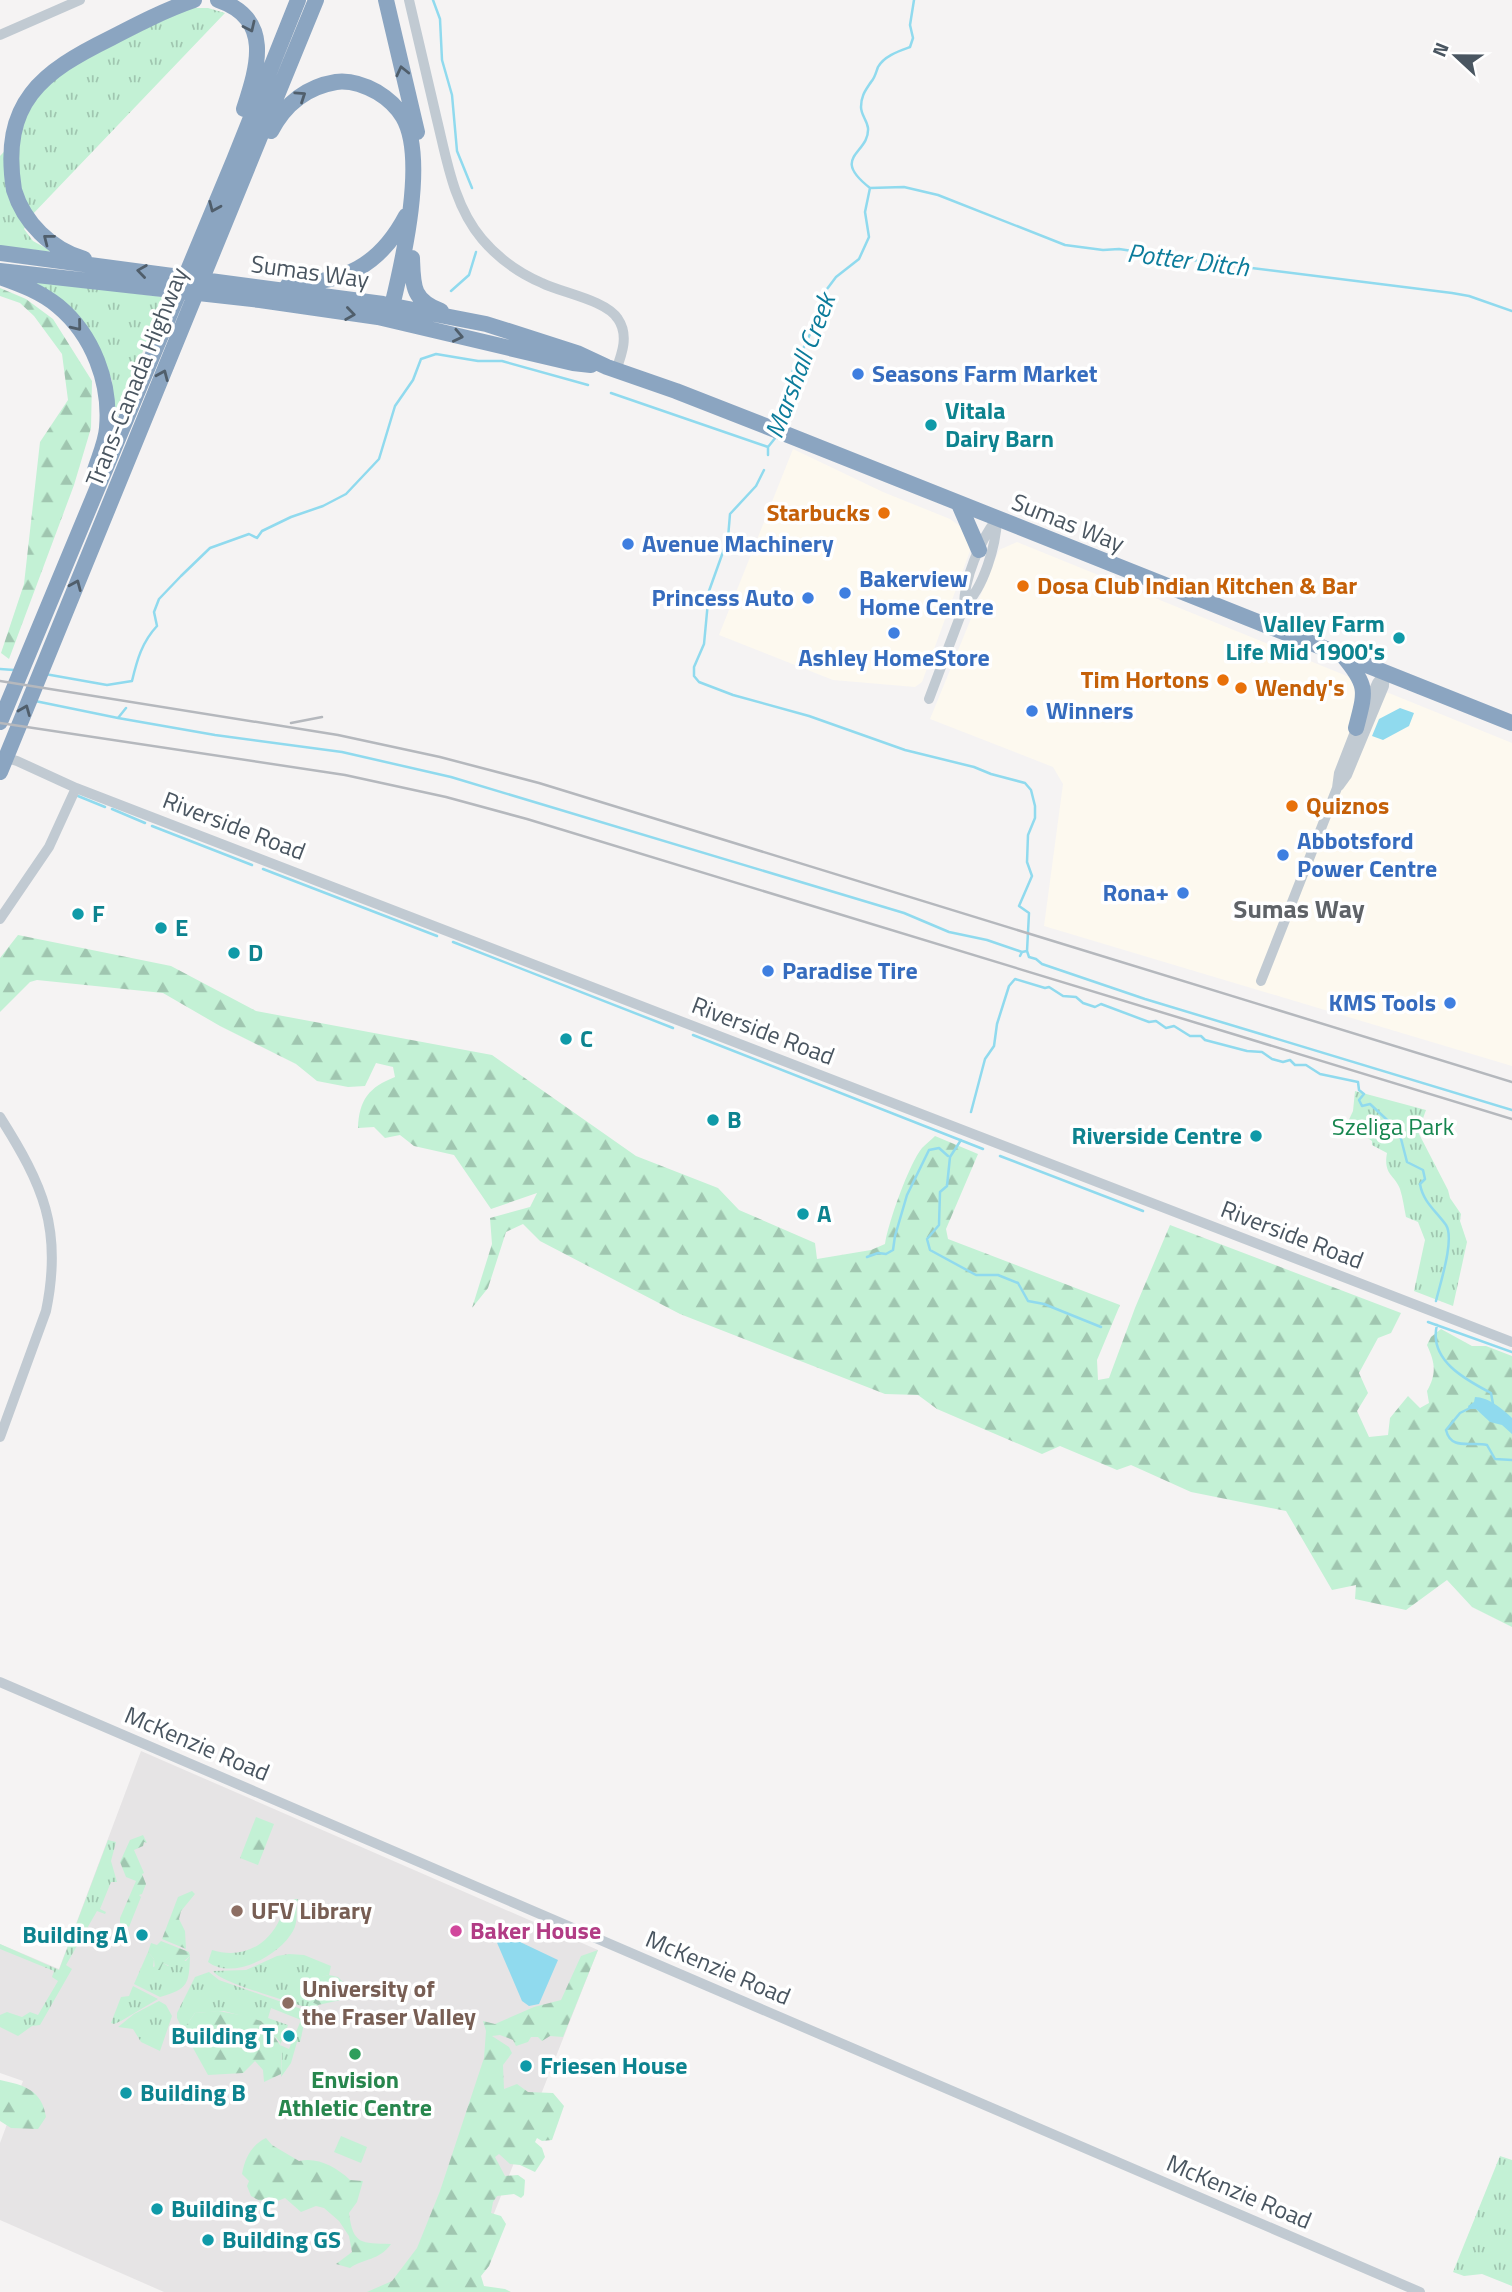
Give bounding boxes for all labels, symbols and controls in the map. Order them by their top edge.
one-way arrow [242,20,256,32]
north arrow [1421,21,1491,91]
text: N [1424,38,1456,61]
one-way arrow [396,65,411,77]
one-way arrow [293,92,306,104]
one-way arrow [209,200,223,212]
water label: Potter Ditch [1125,233,1252,286]
one-way arrow [44,235,56,247]
street label: Sumas Way [249,245,372,297]
street label: Trans-Canada Highway [76,261,197,492]
one-way arrow [136,264,148,279]
water label: Marshall Creek [754,285,846,444]
one-way arrow [344,306,356,321]
one-way arrow [68,319,81,331]
one-way arrow [452,327,464,342]
place label: Seasons Farm Market [872,355,1098,391]
marker: Seasons Farm Market [850,366,866,382]
one-way arrow [155,370,169,382]
place label: Vitala Dairy Barn [945,392,1054,456]
marker: Vitala Dairy Barn [923,417,939,433]
street label: Sumas Way [1007,483,1131,561]
place label: Starbucks [766,494,870,530]
marker: Starbucks [876,505,892,521]
place label: Avenue Machinery [642,525,834,561]
marker: Avenue Machinery [620,536,636,552]
place label: Bakerview Home Centre [859,560,994,624]
place label: Dosa Club Indian Kitchen & Bar [1037,567,1357,603]
marker: Dosa Club Indian Kitchen & Bar [1015,578,1031,594]
place label: Princess Auto [651,579,794,615]
one-way arrow [68,580,82,592]
marker: Bakerview Home Centre [837,585,853,601]
marker: Princess Auto [800,590,816,606]
place label: Valley Farm Life Mid 1900's [1225,605,1385,669]
marker: Ashley HomeStore [886,625,902,641]
marker: Valley Farm Life Mid 1900's [1391,630,1407,646]
place label: Ashley HomeStore [798,639,990,675]
place label: Tim Hortons [1081,661,1209,697]
place label: Wendy's [1255,669,1345,705]
marker: Tim Hortons [1215,672,1231,688]
marker: Wendy's [1233,680,1249,696]
place label: Winners [1046,692,1134,728]
marker: Winners [1024,703,1040,719]
one-way arrow [16,705,30,717]
street label: Riverside Road [158,781,311,869]
place label: Quiznos [1306,787,1389,823]
marker: Quiznos [1284,798,1300,814]
place label: Abbotsford Power Centre [1297,822,1437,886]
marker: Abbotsford Power Centre [1275,847,1291,863]
place label: Rona+ [1103,874,1169,910]
marker: Rona+ [1175,885,1191,901]
district label: Sumas Way [1233,889,1365,928]
place label: F [92,895,105,931]
marker: F [70,906,86,922]
place label: E [175,909,188,945]
marker: E [153,920,169,936]
place label: D [248,934,263,970]
marker: D [226,945,242,961]
place label: Paradise Tire [782,952,918,988]
marker: Paradise Tire [760,963,776,979]
place label: KMS Tools [1329,984,1436,1020]
street label: Riverside Road [687,986,840,1074]
marker: KMS Tools [1442,995,1458,1011]
place label: C [580,1020,593,1056]
marker: C [558,1031,574,1047]
place label: B [727,1101,742,1137]
park label: Szeliga Park [1332,1108,1455,1144]
marker: B [705,1112,721,1128]
place label: Riverside Centre [1072,1117,1242,1153]
marker: Riverside Centre [1248,1128,1264,1144]
street label: Riverside Road [1216,1190,1369,1278]
place label: A [817,1195,832,1231]
marker: A [795,1206,811,1222]
street label: McKenzie Road [119,1696,275,1790]
place label: UFV Library [251,1892,372,1928]
marker: UFV Library [229,1903,245,1919]
place label: Baker House [470,1912,601,1948]
place label: Building A [22,1916,129,1952]
street label: McKenzie Road [640,1920,796,2014]
marker: Baker House [448,1923,464,1939]
marker: Building A [134,1927,150,1943]
place label: University of the Fraser Valley [302,1970,476,2034]
marker: University of the Fraser Valley [280,1995,296,2011]
place label: Building T [171,2017,275,2053]
marker: Building T [281,2028,297,2044]
marker: Envision Athletic Centre [347,2046,363,2062]
place label: Friesen House [540,2047,688,2083]
marker: Friesen House [518,2058,534,2074]
place label: Envision Athletic Centre [278,2061,432,2125]
place label: Building B [140,2074,246,2110]
marker: Building B [118,2085,134,2101]
street label: McKenzie Road [1161,2144,1317,2238]
place label: Building C [171,2190,275,2226]
marker: Building C [149,2201,165,2217]
place label: Building GS [222,2221,341,2257]
marker: Building GS [200,2232,216,2248]

